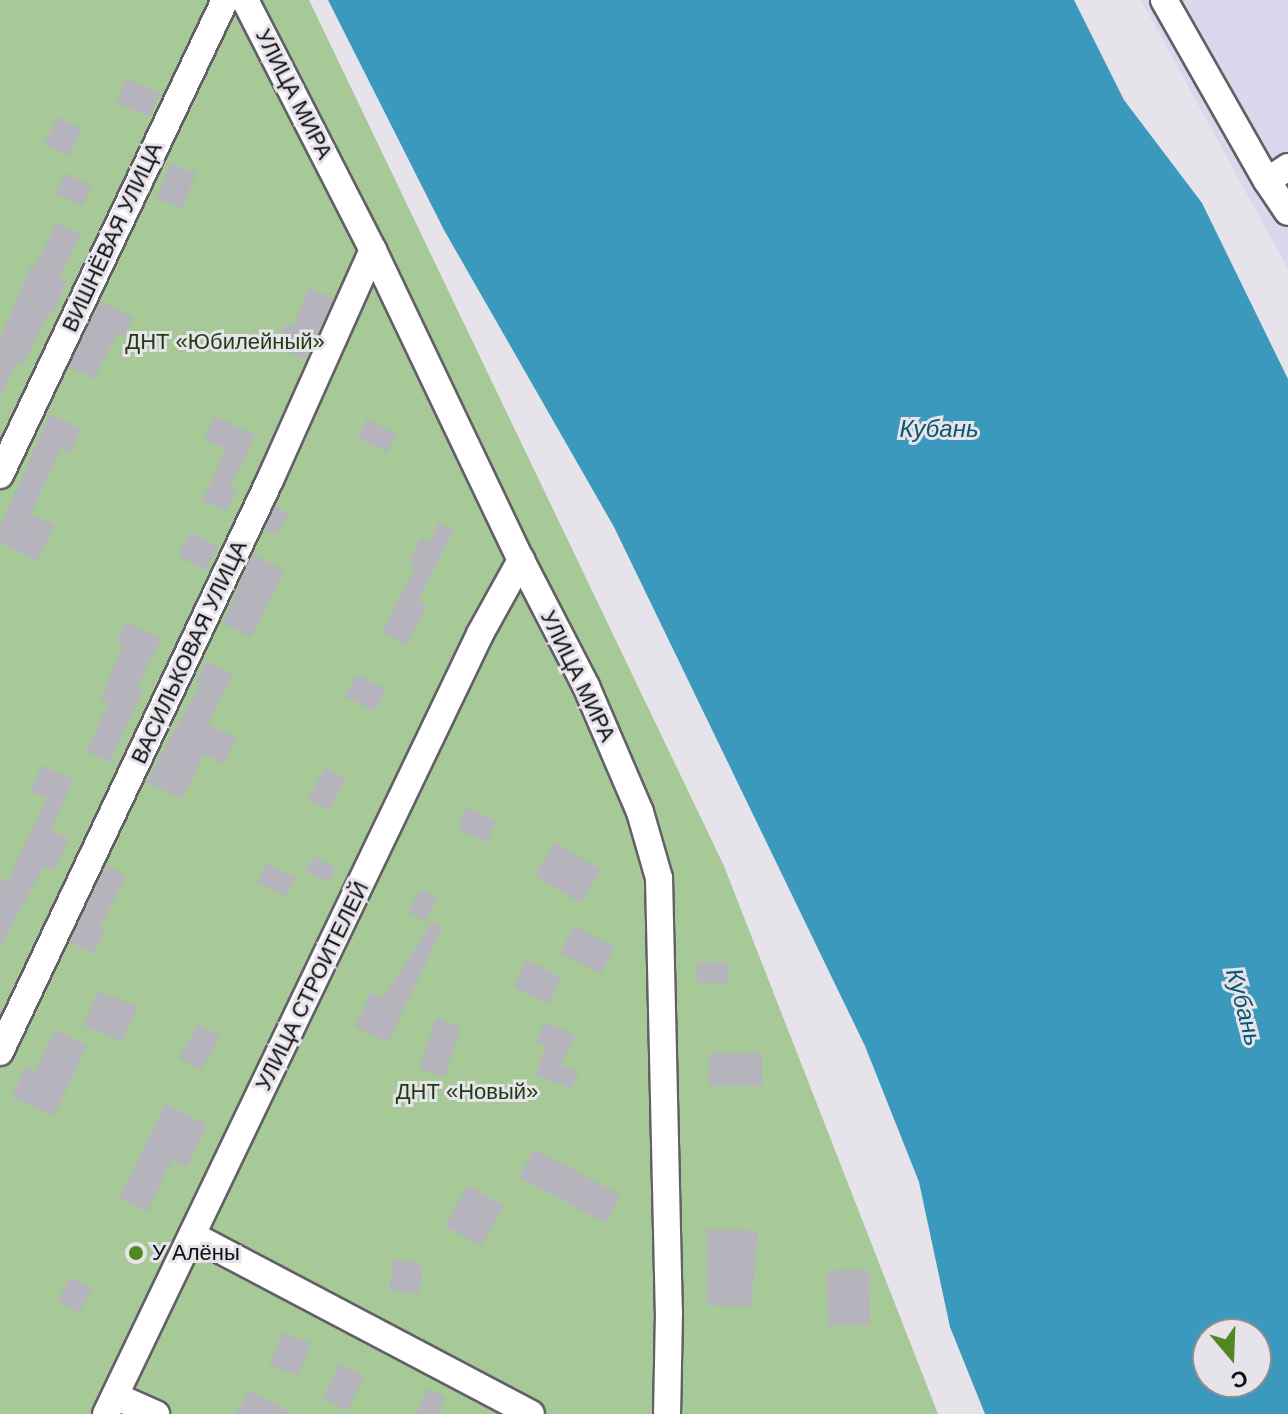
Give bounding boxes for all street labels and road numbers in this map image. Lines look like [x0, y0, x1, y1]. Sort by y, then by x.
street label: УЛИЦА МИРА [250, 24, 338, 164]
street label: ВИШНЁВАЯ УЛИЦА [56, 138, 168, 336]
street label: ВАСИЛЬКОВАЯ УЛИЦА [126, 536, 252, 768]
street label: УЛИЦА МИРА [535, 606, 621, 746]
street label: УЛИЦА СТРОИТЕЛЕЙ [250, 877, 374, 1095]

